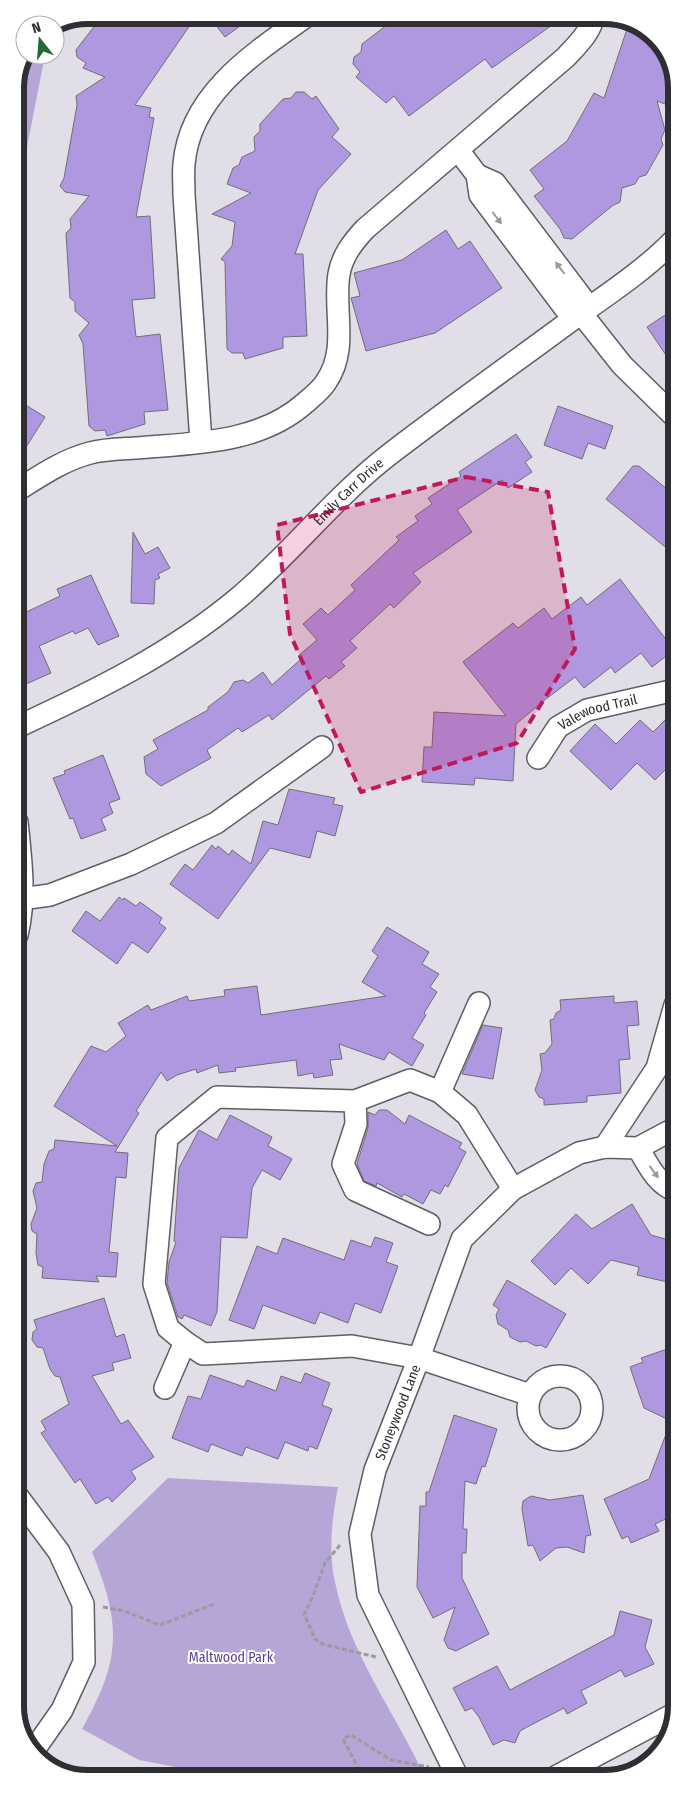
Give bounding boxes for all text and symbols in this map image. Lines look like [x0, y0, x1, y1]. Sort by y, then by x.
north arrow [15, 15, 65, 65]
text: N [30, 19, 43, 37]
one-way arrow [492, 211, 502, 225]
one-way arrow [555, 261, 565, 275]
street label: Emily Carr Drive [309, 454, 387, 529]
street label: Valewood Trail [555, 690, 639, 734]
one-way arrow [649, 1166, 659, 1179]
street label: Stoneywood Lane [371, 1362, 424, 1462]
park label: Maltwood Park [189, 1649, 274, 1666]

